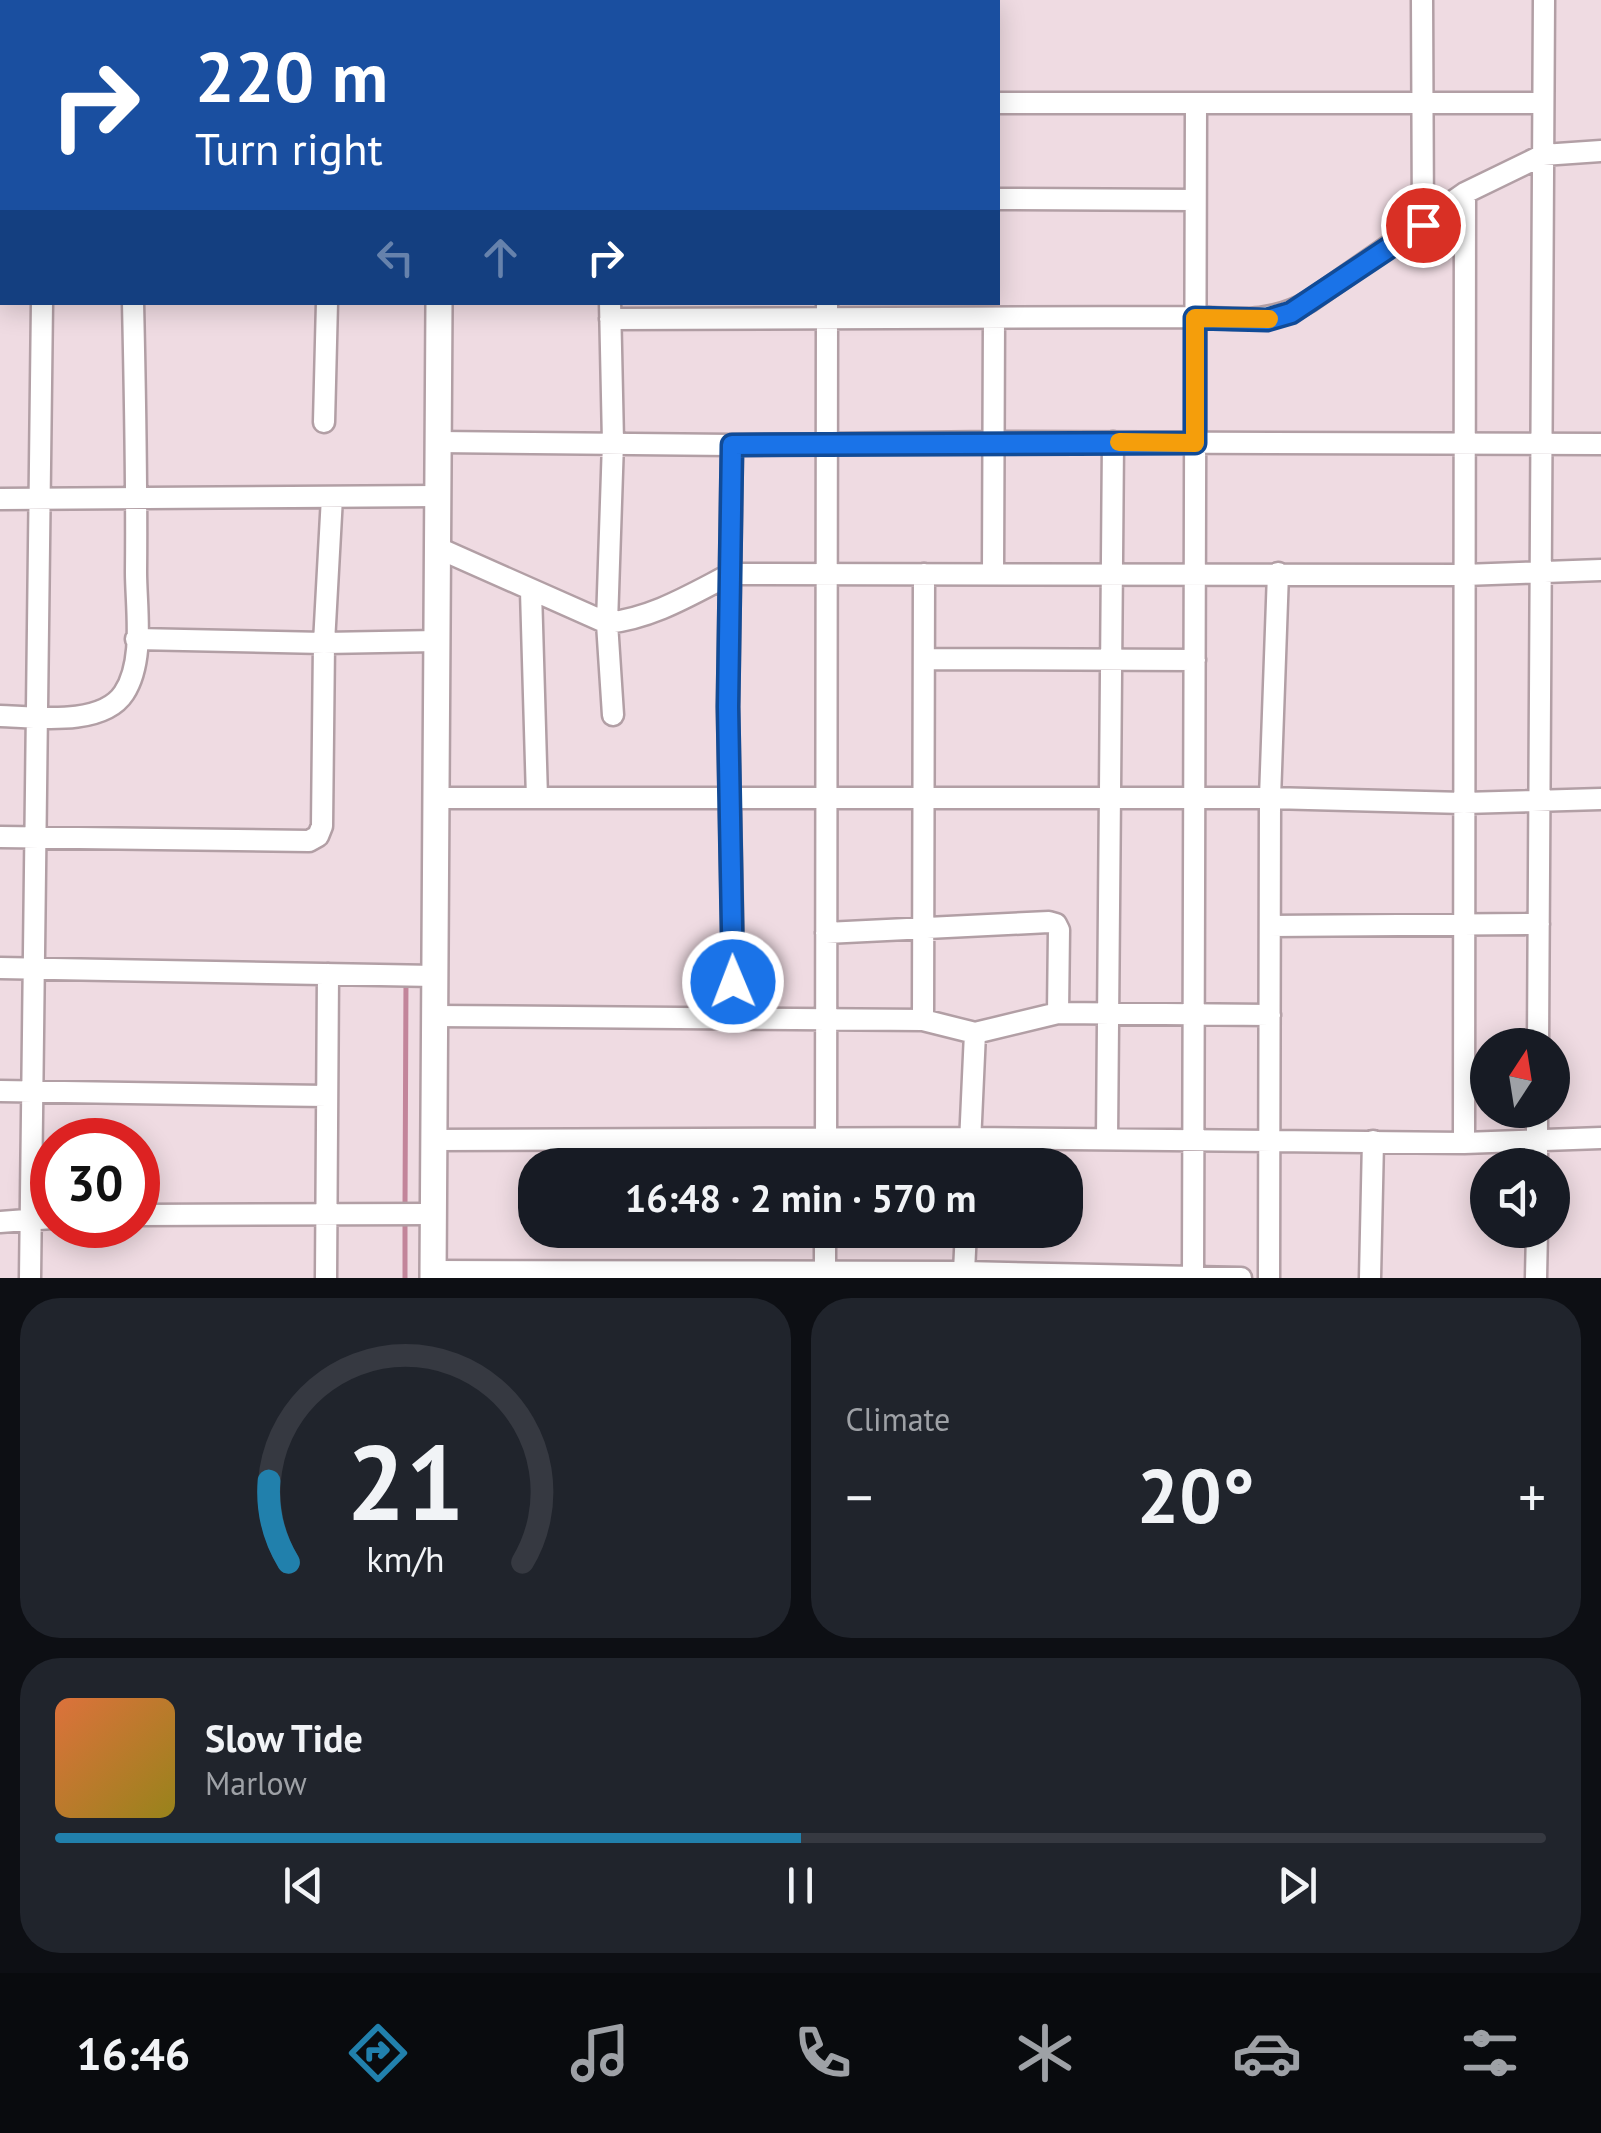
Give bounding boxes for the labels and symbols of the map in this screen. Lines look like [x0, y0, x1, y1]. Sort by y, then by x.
pin [1381, 183, 1466, 268]
position arrow [681, 930, 785, 1034]
north arrow [1470, 1028, 1570, 1128]
speed limit sign: 30 [30, 1118, 160, 1248]

